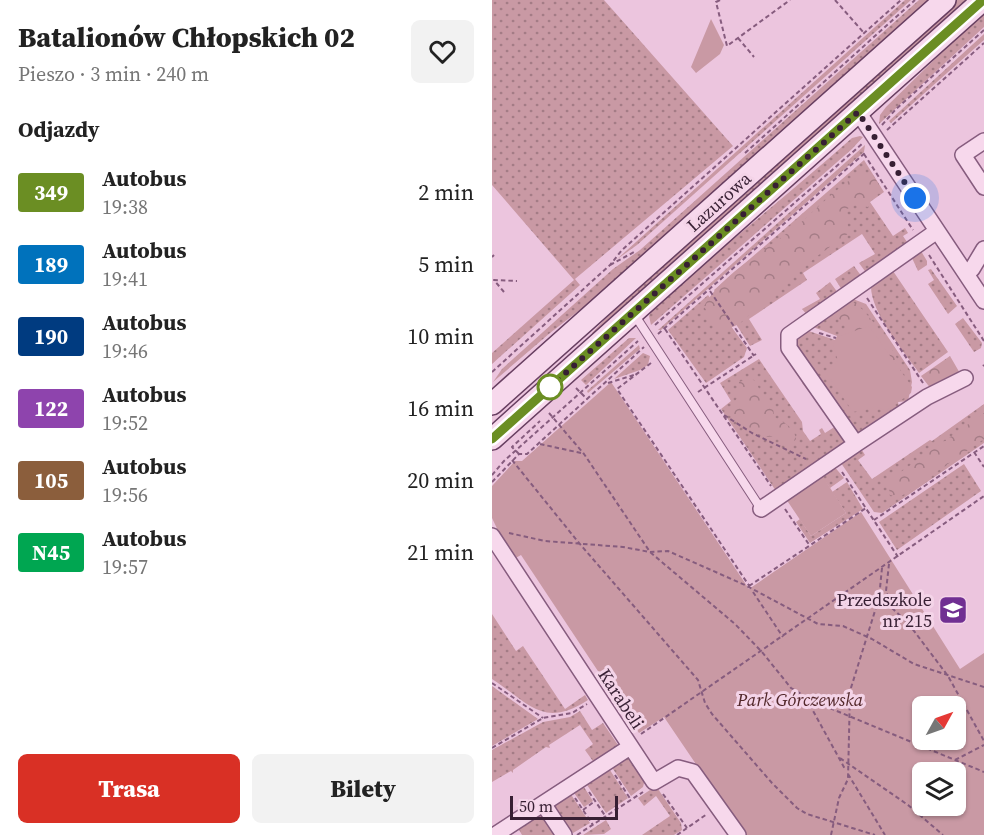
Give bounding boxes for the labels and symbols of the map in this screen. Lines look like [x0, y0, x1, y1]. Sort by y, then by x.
street label: Lazurowa [681, 166, 757, 237]
your location [900, 183, 930, 213]
unlabelled marker [537, 374, 563, 400]
place label: Przedszkole nr 215 [837, 587, 932, 633]
school or university icon: Przedszkole nr 215 [937, 594, 969, 626]
street label: Karabeli [593, 664, 650, 734]
park label: Park Górczewska [736, 687, 864, 712]
north arrow [912, 696, 966, 750]
scale bar [510, 793, 618, 820]

